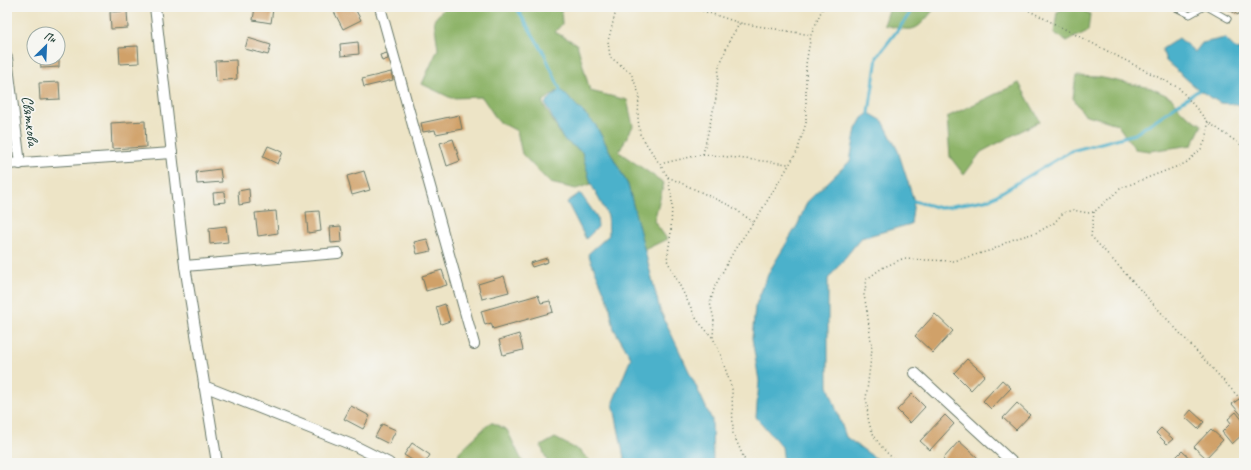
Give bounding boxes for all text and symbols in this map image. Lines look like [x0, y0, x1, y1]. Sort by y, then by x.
north arrow [26, 26, 66, 66]
text: Пн [42, 28, 59, 46]
street label: Святкова [17, 95, 43, 149]

